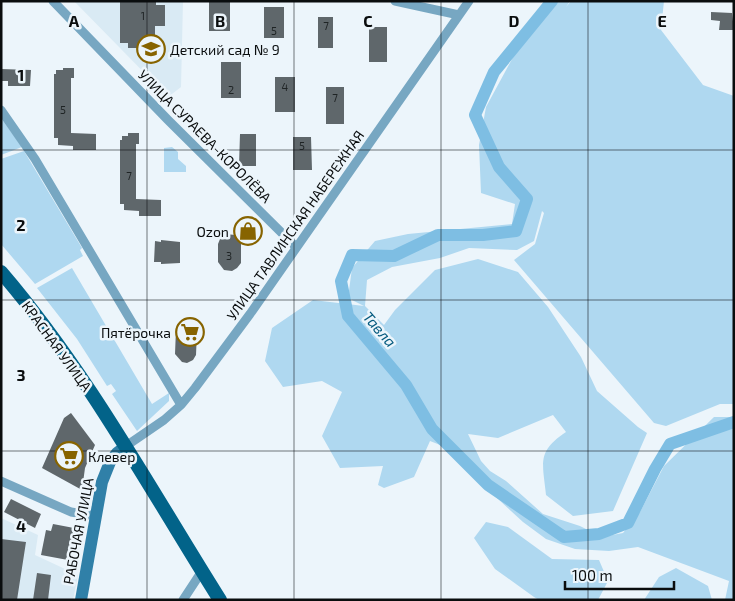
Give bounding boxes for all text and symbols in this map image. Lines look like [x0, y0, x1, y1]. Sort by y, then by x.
house number: 1 [141, 9, 145, 22]
text: A [69, 11, 80, 30]
text: B [215, 11, 225, 30]
text: C [363, 11, 373, 30]
text: D [509, 11, 520, 30]
text: E [657, 11, 667, 30]
house number: 7 [323, 19, 329, 32]
house number: 5 [271, 24, 277, 37]
school or university icon: Детский сад № 9 [136, 34, 166, 64]
place label: Детский сад № 9 [170, 41, 280, 58]
text: 1 [18, 65, 24, 84]
street label: УЛИЦА СУРАЕВА-КОРОЛЁВА [135, 66, 275, 206]
house number: 4 [282, 80, 289, 93]
house number: 2 [228, 83, 234, 96]
house number: 7 [332, 91, 338, 104]
house number: 5 [60, 103, 66, 116]
street label: УЛИЦА ТАВЛИНСКАЯ НАБЕРЕЖНАЯ [223, 127, 367, 323]
house number: 5 [299, 139, 305, 152]
house number: 7 [126, 169, 132, 182]
text: 2 [16, 215, 26, 234]
shop icon: Ozon [233, 216, 263, 246]
place label: Ozon [196, 223, 229, 240]
house number: 3 [226, 249, 232, 262]
street label: КРАСНАЯ УЛИЦА [19, 298, 96, 395]
water label: Тавла [360, 308, 400, 350]
supermarket icon: Пятёрочка [175, 317, 205, 347]
place label: Пятёрочка [101, 324, 171, 341]
text: 3 [16, 365, 26, 384]
supermarket icon: Клевер [54, 441, 84, 471]
place label: Клевер [88, 448, 135, 465]
street label: РАБОЧАЯ УЛИЦА [59, 476, 97, 586]
text: 4 [16, 516, 26, 535]
scale bar [565, 558, 674, 590]
text: 100 m [572, 566, 613, 584]

